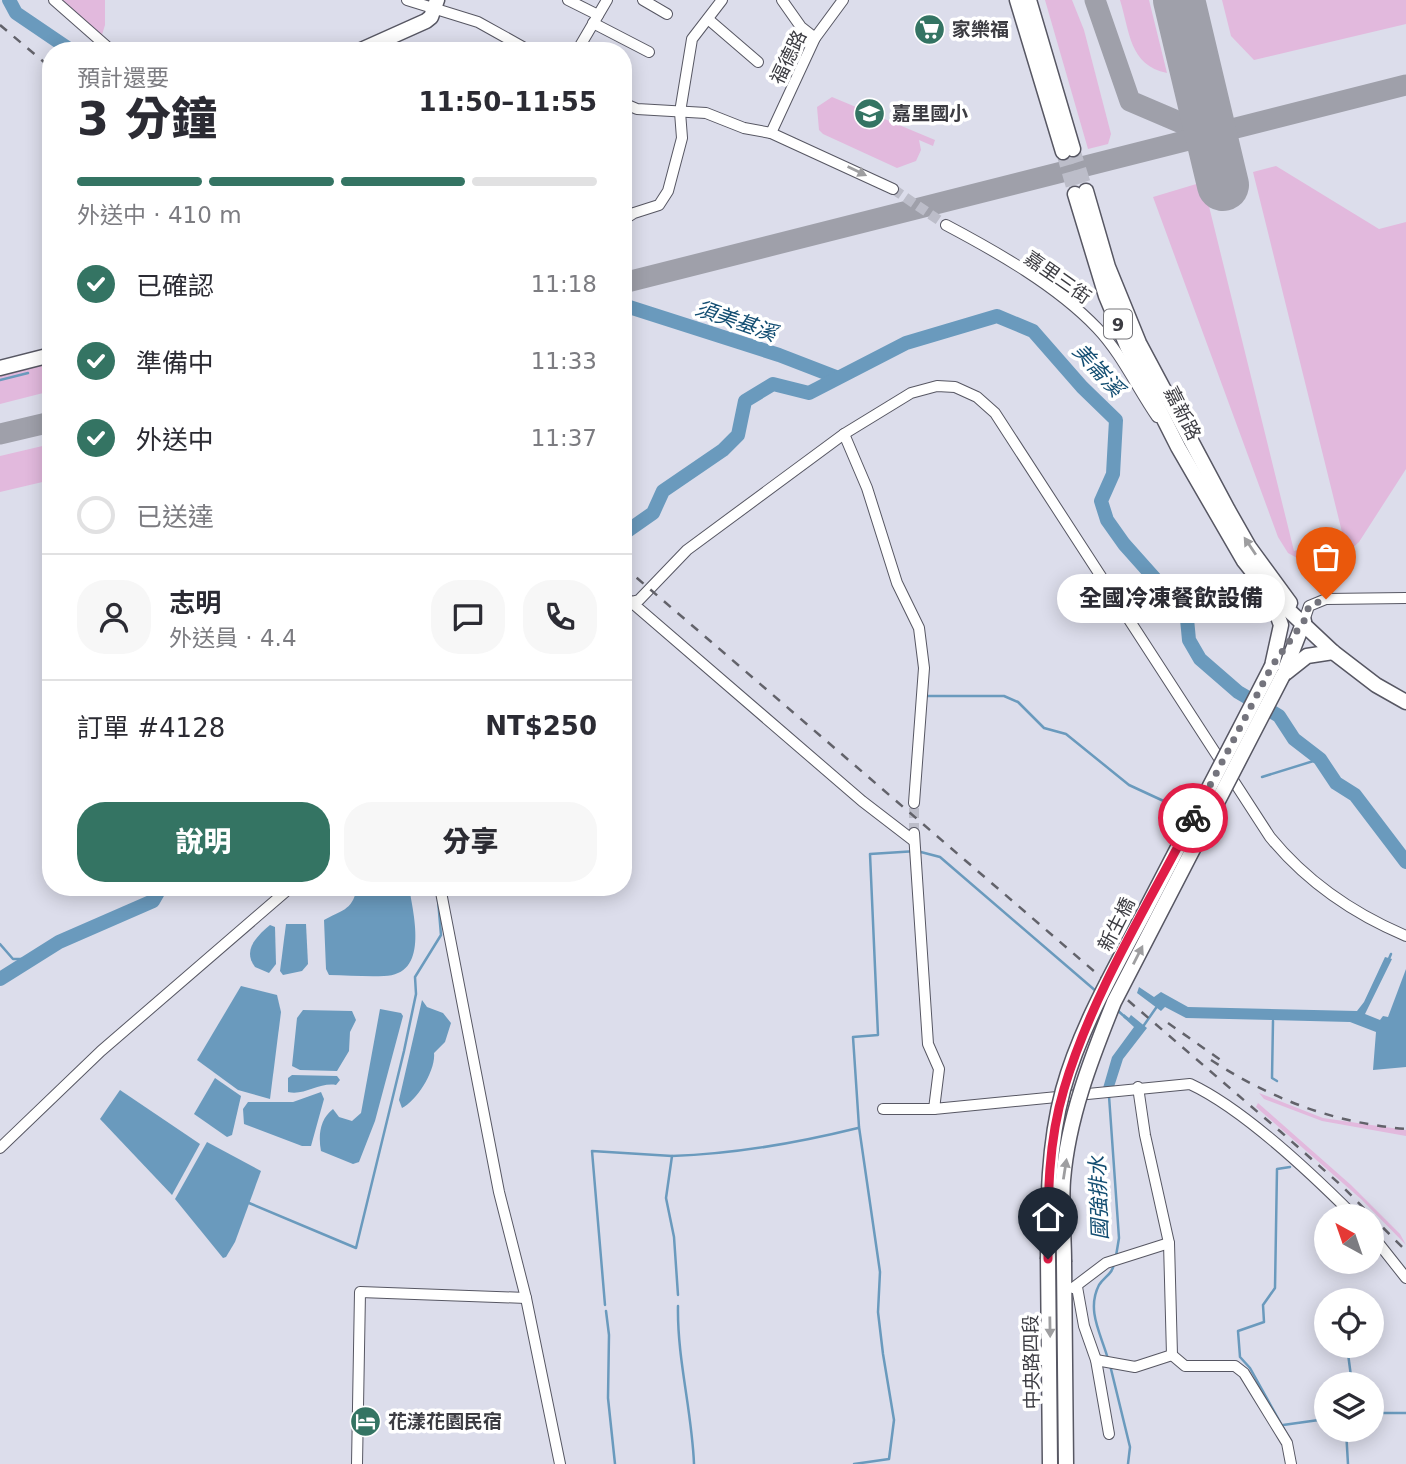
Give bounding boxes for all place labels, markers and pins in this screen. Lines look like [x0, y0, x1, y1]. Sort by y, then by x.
supermarket icon: 家樂福 [912, 12, 946, 46]
place label: 家樂福 [952, 18, 1009, 40]
school or university icon: 嘉里國小 [852, 96, 886, 130]
place label: 嘉里國小 [892, 102, 968, 124]
pin [1296, 527, 1356, 599]
callout: 全國冷凍餐飲設備 [1056, 574, 1284, 624]
pin [1018, 1187, 1078, 1259]
hotel icon: 花漾花園民宿 [348, 1404, 382, 1438]
place label: 花漾花園民宿 [388, 1410, 502, 1432]

